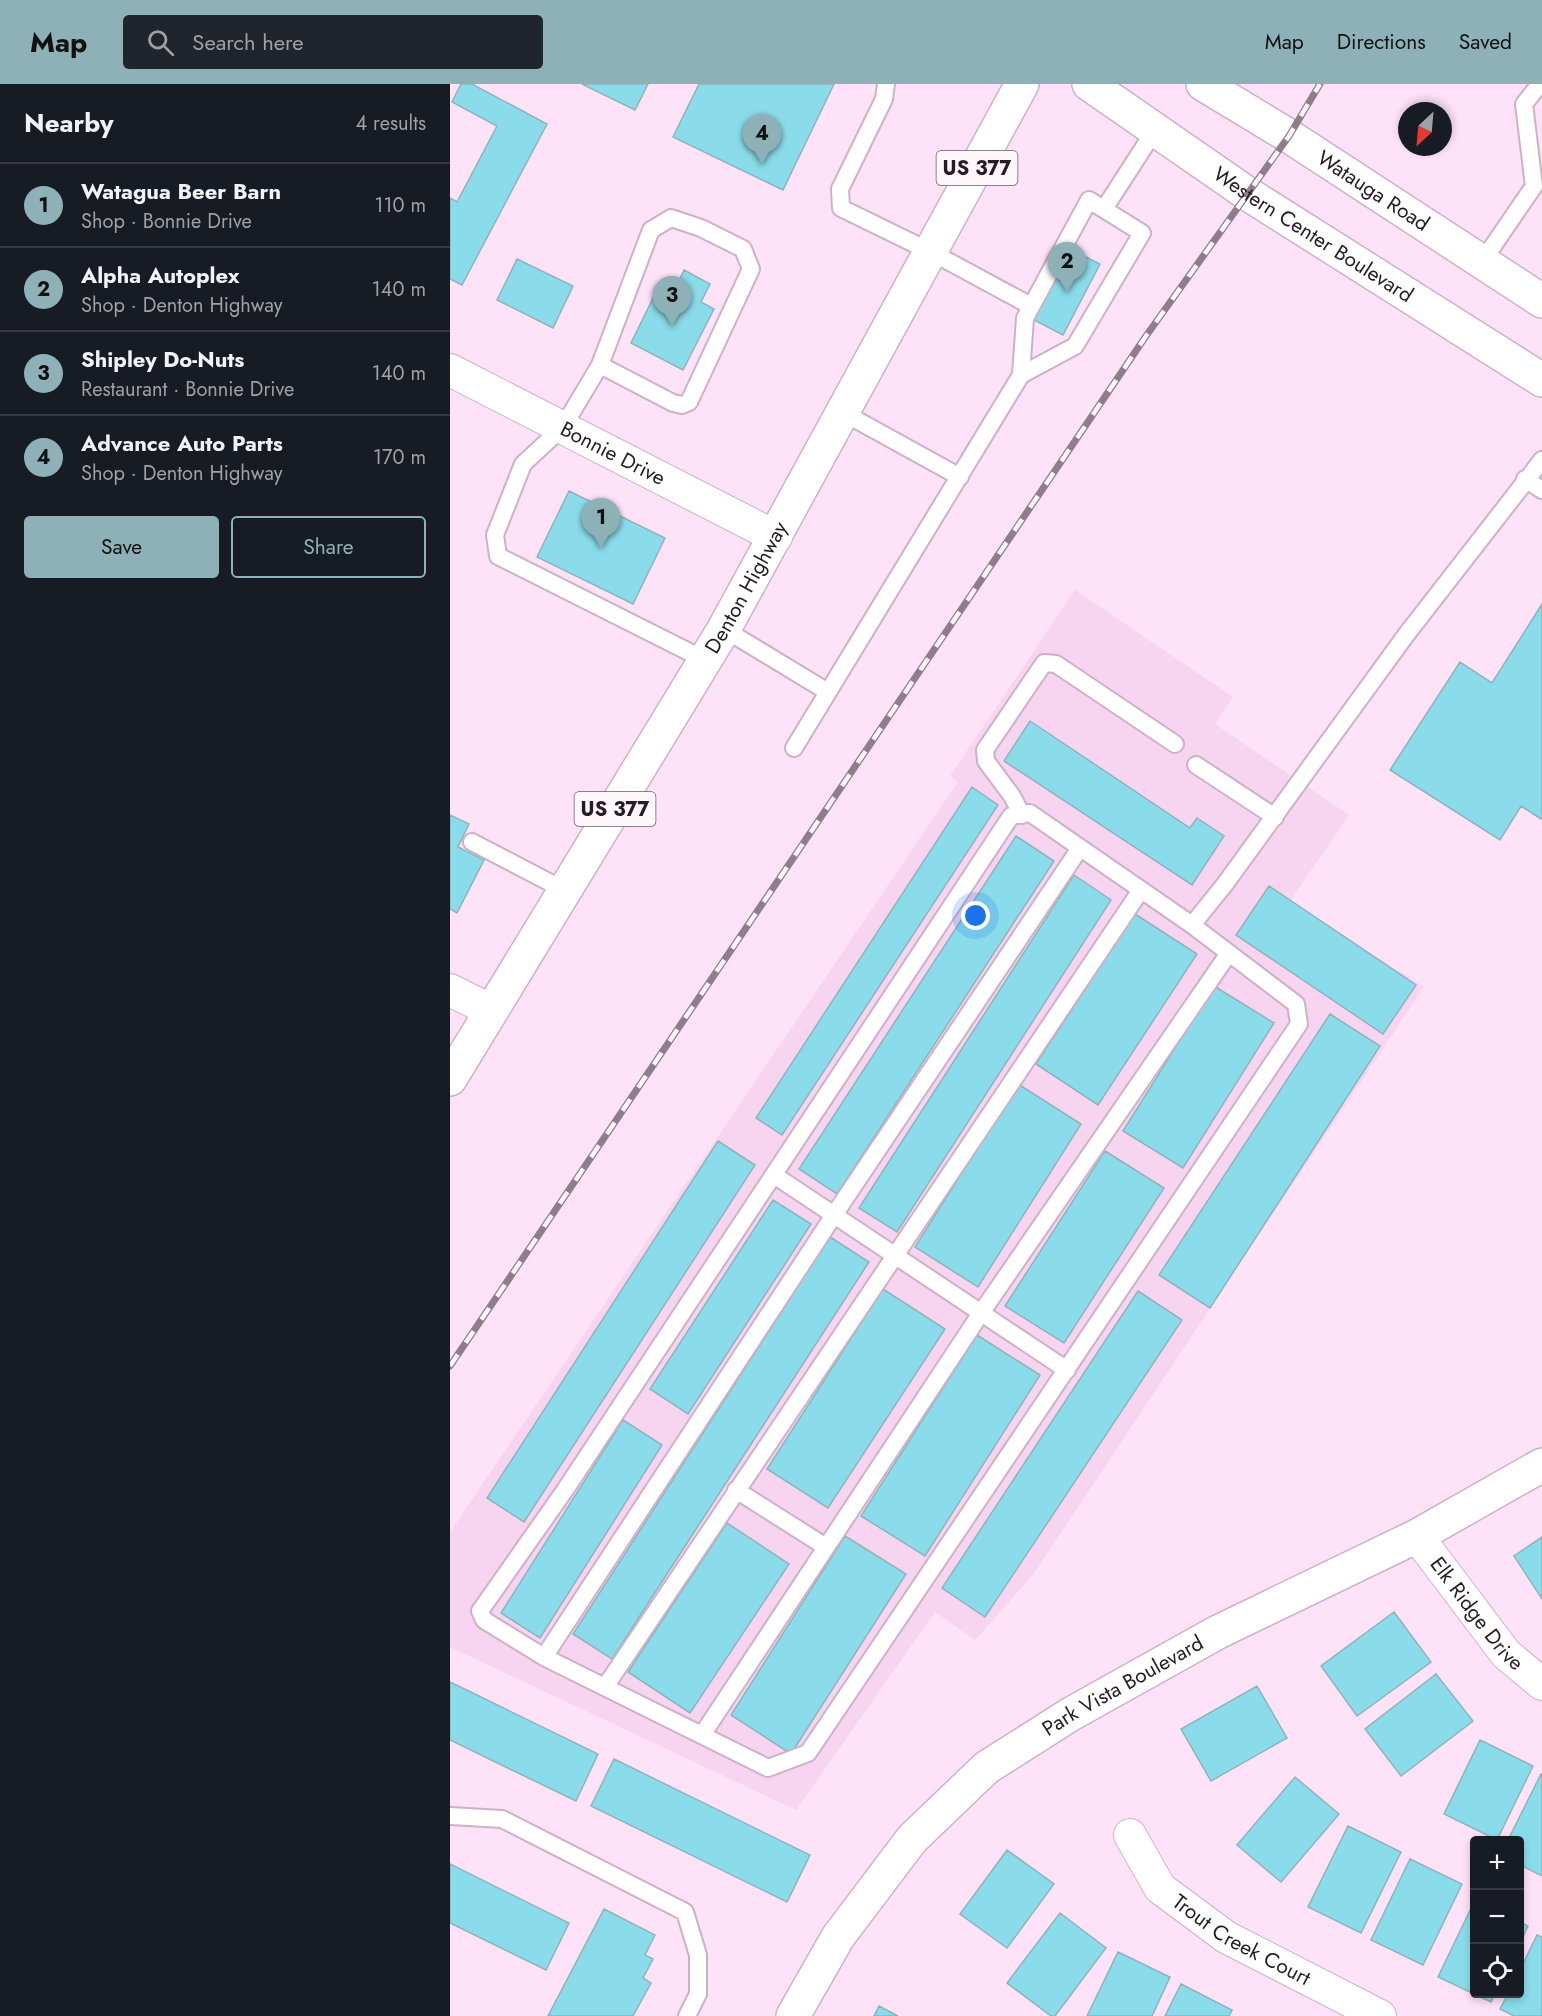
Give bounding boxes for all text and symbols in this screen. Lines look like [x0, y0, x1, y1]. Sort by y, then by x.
search box [123, 15, 543, 69]
text: Map [30, 22, 87, 63]
icon: search [144, 26, 177, 59]
text: Search here [192, 26, 304, 58]
text: Map [1265, 27, 1304, 57]
text: Directions [1337, 27, 1426, 57]
text: Saved [1459, 27, 1512, 57]
north arrow [1398, 102, 1452, 156]
text: Nearby [24, 104, 113, 142]
text: 4 results [355, 109, 426, 138]
pin: 4 [742, 115, 782, 164]
street label: Watauga Road [1311, 143, 1435, 239]
road number: US 377 [936, 151, 1018, 185]
street label: Western Center Boulevard [1207, 159, 1419, 310]
text: Watagua Beer Barn [81, 175, 281, 207]
text: 1 [38, 191, 49, 220]
text: 110 m [374, 191, 426, 220]
text: Shop · Bonnie Drive [81, 207, 252, 236]
pin: 2 [1048, 242, 1086, 292]
text: Alpha Autoplex [81, 259, 240, 291]
text: 2 [37, 275, 50, 304]
text: 140 m [372, 275, 426, 304]
pin: 3 [652, 276, 692, 326]
text: Shop · Denton Highway [81, 291, 283, 320]
text: Shipley Do-Nuts [81, 343, 244, 375]
text: 3 [37, 359, 50, 388]
text: 140 m [372, 359, 426, 388]
text: Restaurant · Bonnie Drive [81, 375, 294, 404]
street label: Bonnie Drive [555, 414, 671, 493]
text: Advance Auto Parts [81, 427, 283, 459]
text: 4 [37, 443, 50, 472]
text: 170 m [373, 443, 426, 472]
text: Shop · Denton Highway [81, 459, 283, 488]
pin: 1 [582, 498, 620, 548]
street label: Denton Highway [698, 515, 795, 659]
button: Save [24, 516, 219, 578]
button: Share [231, 516, 426, 578]
road number: US 377 [574, 792, 656, 826]
your location [961, 901, 990, 930]
street label: Elk Ridge Drive [1423, 1551, 1530, 1678]
street label: Park Vista Boulevard [1036, 1628, 1209, 1744]
map controls [1470, 1836, 1524, 1998]
button: + [1470, 1836, 1524, 1890]
street label: Trout Creek Court [1166, 1887, 1316, 1993]
button: − [1470, 1890, 1524, 1944]
button: locate [1470, 1944, 1524, 1998]

